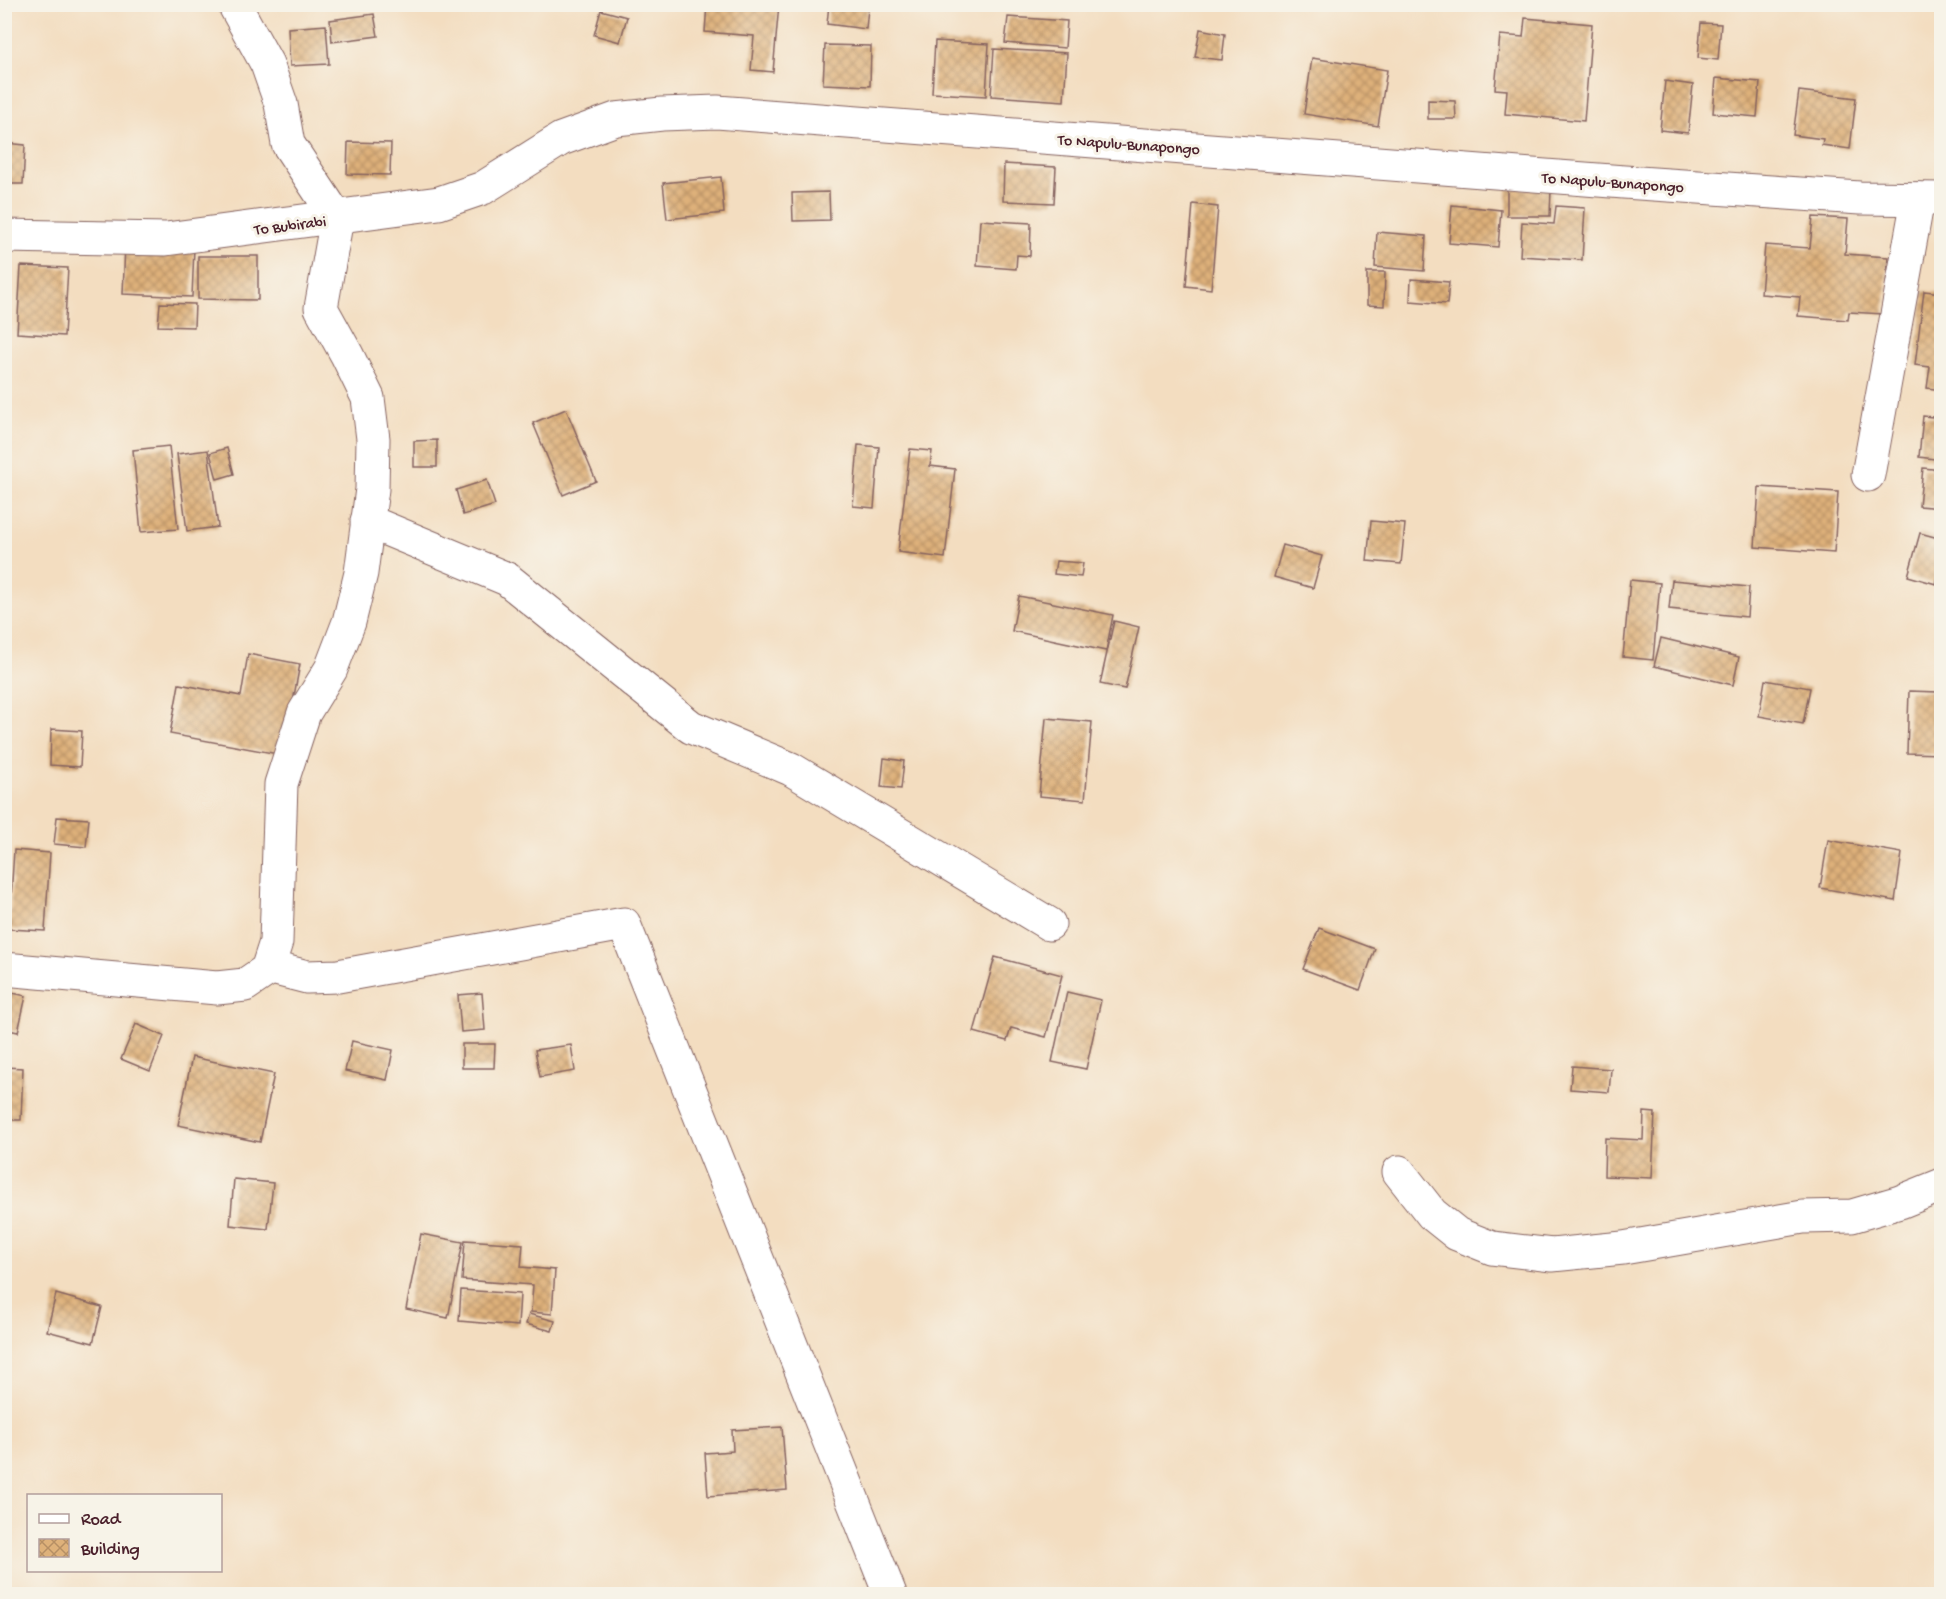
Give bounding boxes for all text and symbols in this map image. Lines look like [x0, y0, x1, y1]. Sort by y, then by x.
street label: To Napulu-Bunapongo [1056, 132, 1200, 161]
street label: To Napulu-Bunapongo [1540, 170, 1684, 199]
street label: To Bubirabi [252, 214, 327, 241]
legend [27, 1494, 222, 1572]
text: Road [81, 1510, 122, 1531]
text: Building [80, 1540, 140, 1561]

